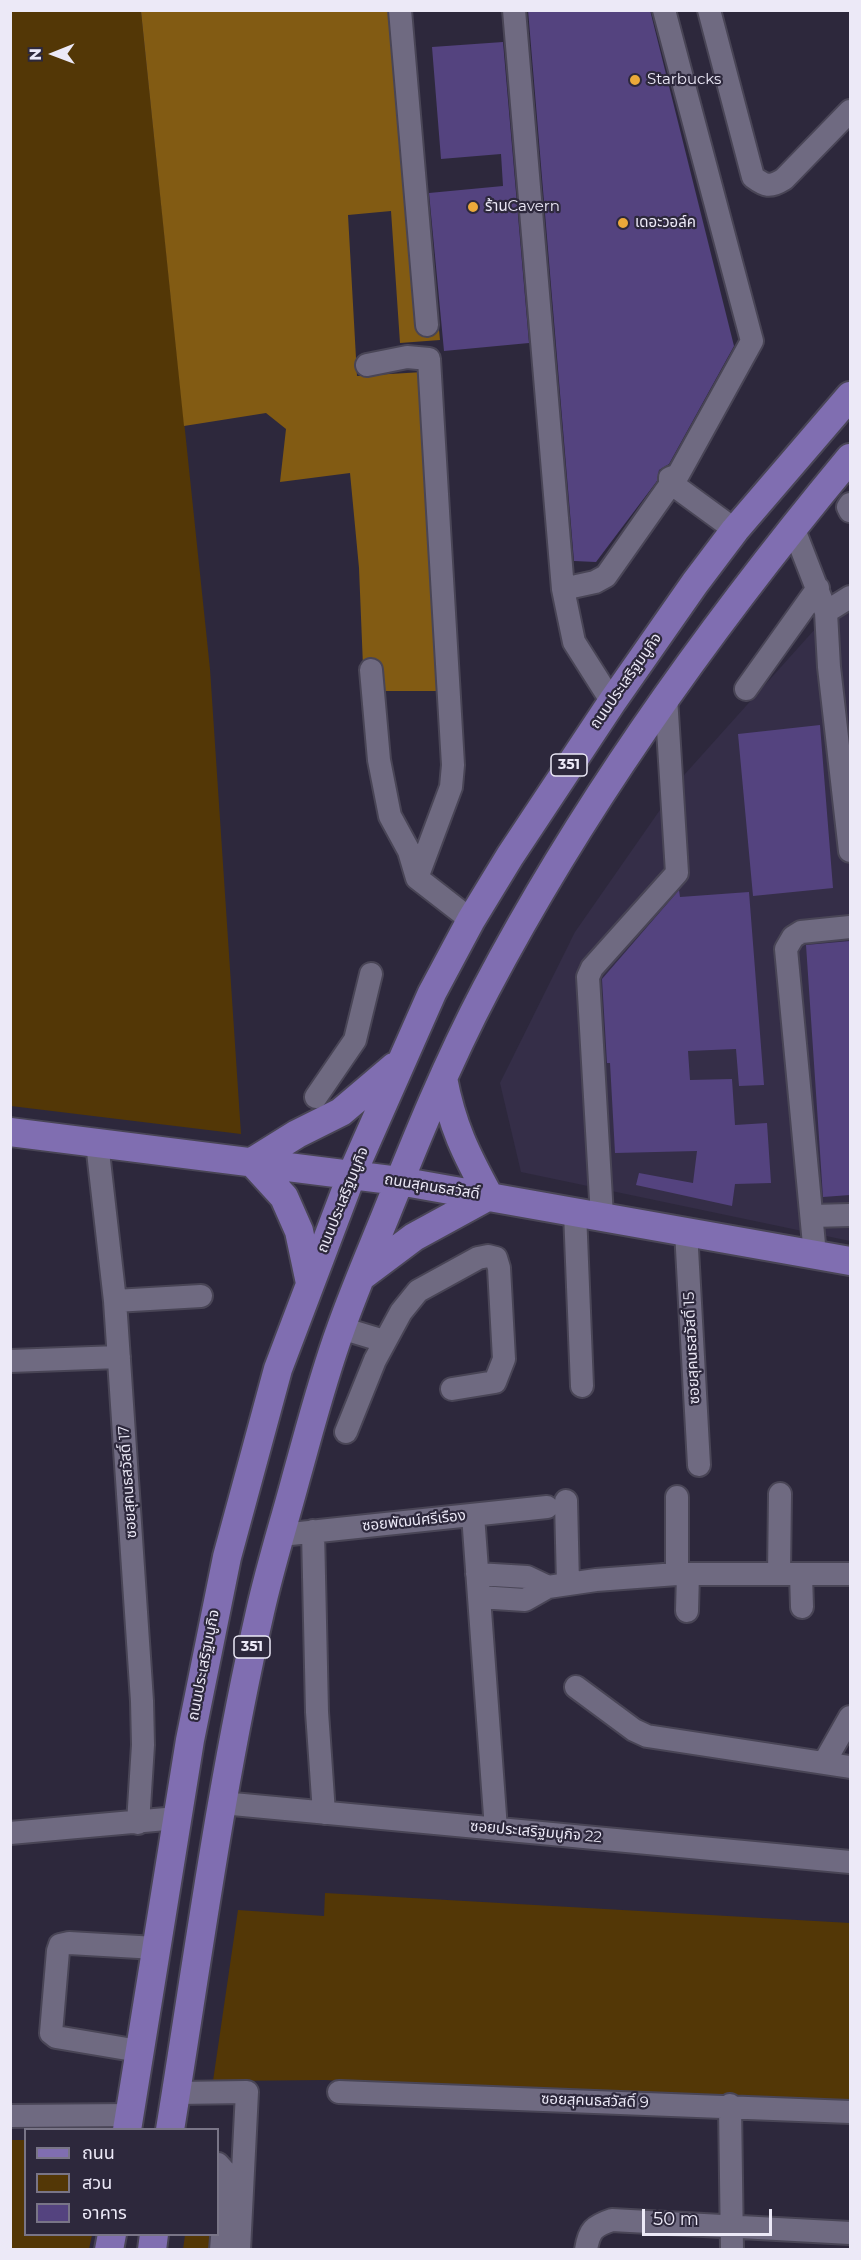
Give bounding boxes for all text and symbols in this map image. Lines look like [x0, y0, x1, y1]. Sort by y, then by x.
north arrow [24, 24, 84, 84]
text: N [26, 48, 45, 61]
place label: Starbucks [647, 71, 721, 89]
marker: Starbucks [628, 73, 642, 87]
place label: ร้านCavern [485, 198, 560, 216]
marker: ร้านCavern [466, 200, 480, 214]
place label: เดอะวอล์ค [635, 214, 696, 232]
marker: เดอะวอล์ค [616, 216, 630, 230]
street label: ถนนประเสริฐมนูกิจ [586, 630, 666, 732]
road number: 351 [551, 754, 587, 776]
street label: ถนนประเสริฐมนูกิจ [314, 1144, 372, 1256]
street label: ถนนสุคนธสวัสดิ์ [383, 1171, 481, 1203]
street label: ซอยสุคนธสวัสดิ์ 15 [680, 1291, 704, 1405]
street label: ซอยสุคนธสวัสดิ์ 17 [115, 1425, 141, 1539]
street label: ซอยพัฒน์ศรีเรือง [361, 1507, 467, 1535]
street label: ถนนประเสริฐมนูกิจ [184, 1608, 224, 1722]
road number: 351 [234, 1636, 270, 1658]
street label: ซอยประเสริฐมนูกิจ 22 [469, 1817, 603, 1847]
street label: ซอยสุคนธสวัสดิ์ 9 [541, 2090, 649, 2112]
legend [24, 2128, 219, 2236]
text: ถนน [82, 2142, 115, 2164]
text: สวน [82, 2172, 112, 2194]
scale bar [645, 2197, 776, 2235]
text: อาคาร [82, 2202, 127, 2224]
text: 50 m [653, 2208, 699, 2230]

